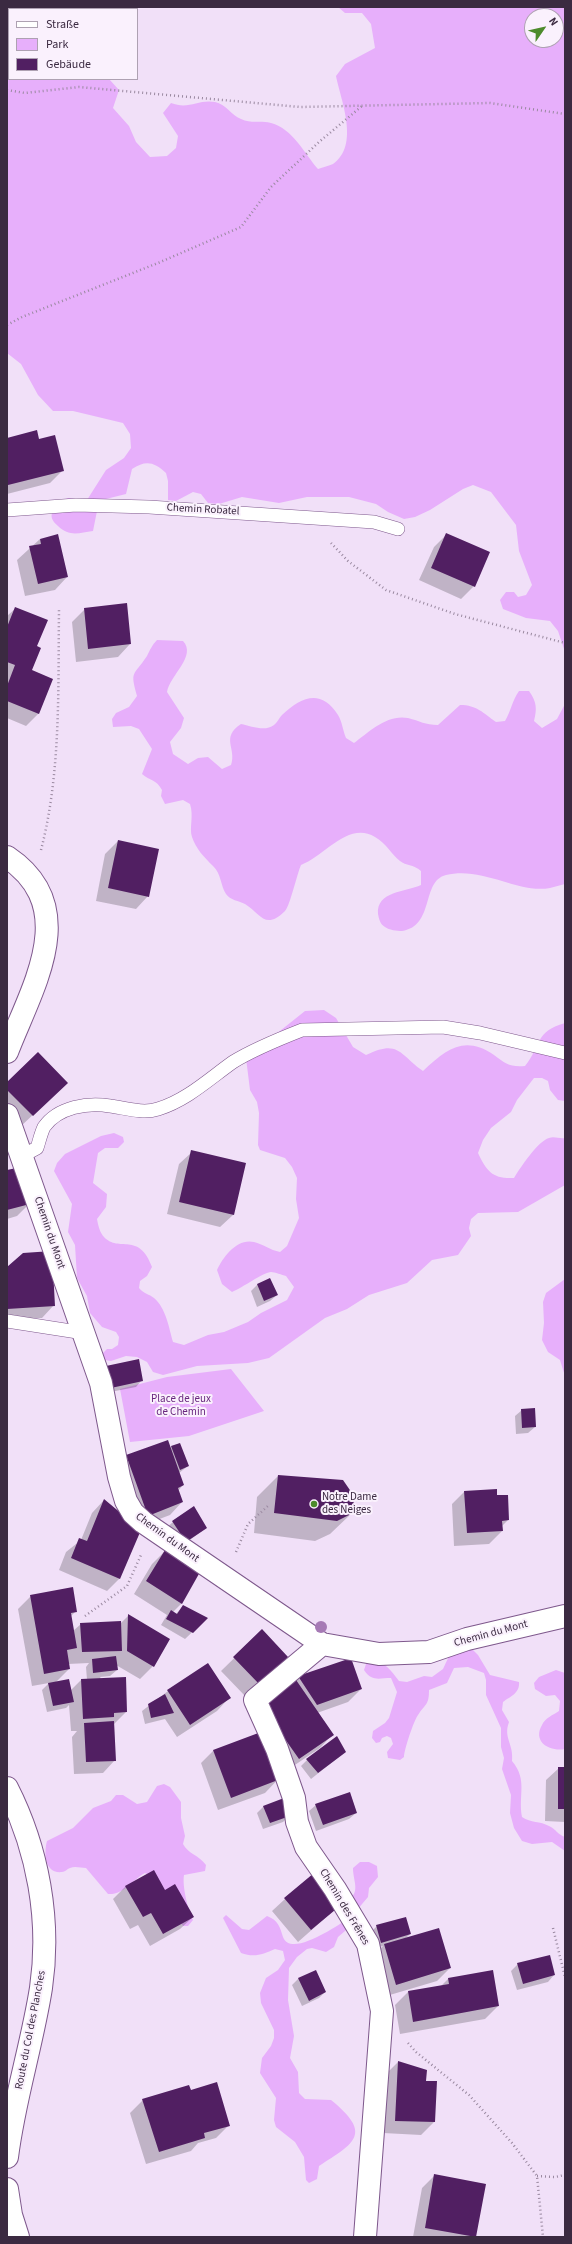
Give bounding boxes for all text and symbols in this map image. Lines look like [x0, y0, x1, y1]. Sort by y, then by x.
legend [8, 8, 138, 80]
north arrow [524, 8, 564, 48]
text: N [545, 14, 562, 29]
text: Straße [46, 16, 79, 33]
text: Park [46, 36, 68, 53]
text: Gebäude [46, 56, 91, 73]
street label: Chemin Robatel [166, 501, 240, 519]
street label: Chemin du Mont [30, 1195, 68, 1271]
park label: Place de jeux de Chemin [151, 1393, 211, 1419]
place label: Notre Dame des Neiges [322, 1491, 377, 1517]
marker: Notre Dame des Neiges [309, 1499, 319, 1509]
street label: Chemin du Mont [132, 1510, 202, 1566]
street label: Chemin du Mont [453, 1618, 529, 1650]
street label: Chemin des Frênes [316, 1866, 372, 1948]
street label: Route du Col des Planches [13, 1969, 49, 2091]

